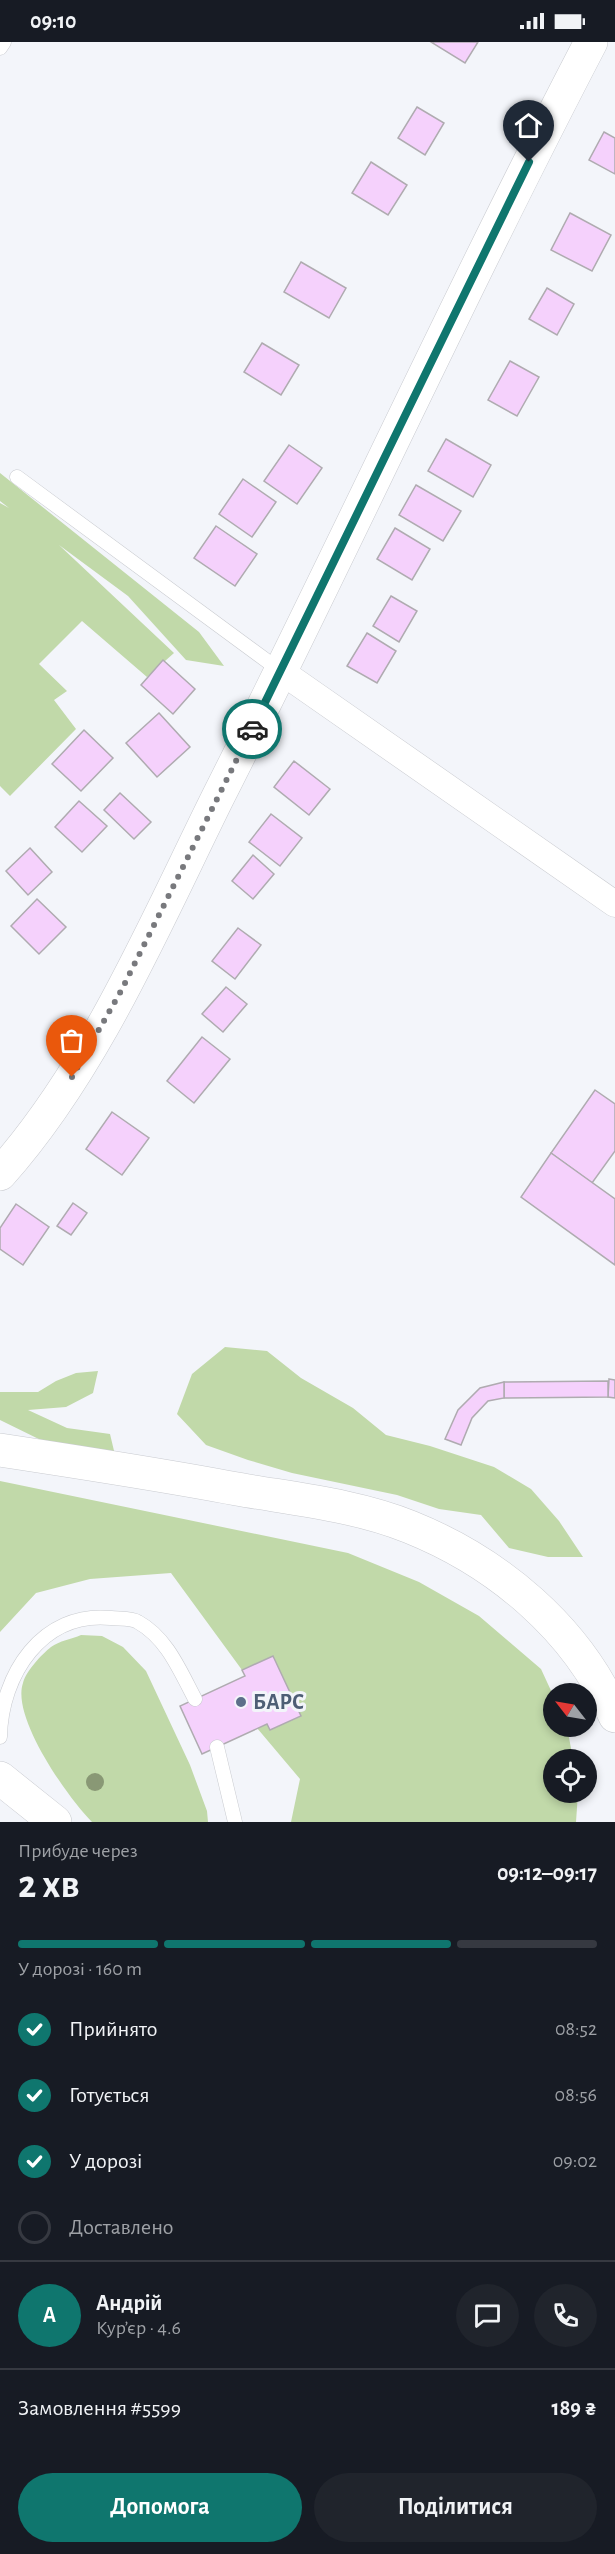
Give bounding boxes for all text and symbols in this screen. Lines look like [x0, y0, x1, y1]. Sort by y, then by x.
text: 09:10 [30, 10, 77, 32]
pin [503, 100, 554, 162]
icon: home [512, 109, 545, 142]
courier [222, 699, 282, 759]
icon: car [236, 713, 269, 746]
pin [46, 1015, 97, 1077]
icon: bag [55, 1024, 88, 1057]
north arrow [543, 1683, 597, 1737]
map controls [543, 1683, 597, 1803]
place label: БАРС [253, 1691, 304, 1713]
marker: БАРС [234, 1695, 248, 1709]
button: locate [543, 1749, 597, 1803]
text: Прибуде через [18, 1841, 138, 1861]
text: 09:12–09:17 [497, 1862, 597, 1884]
text: 2 хв [18, 1866, 80, 1905]
text: У дорозі · 160 m [18, 1959, 142, 1979]
icon: check [18, 2013, 51, 2046]
text: Прийнято [69, 2018, 157, 2040]
text: 08:52 [555, 2019, 597, 2039]
icon: check [18, 2079, 51, 2112]
text: Готується [69, 2084, 150, 2106]
text: 08:56 [555, 2085, 597, 2105]
icon: check [18, 2145, 51, 2178]
text: У дорозі [69, 2150, 142, 2172]
text: 09:02 [553, 2151, 597, 2171]
text: Доставлено [69, 2216, 174, 2238]
button: chat [456, 2284, 519, 2347]
button: phone [534, 2284, 597, 2347]
text: Андрій [96, 2292, 162, 2314]
text: А [43, 2304, 56, 2326]
text: Кур’єр · 4.6 [96, 2318, 181, 2338]
text: Замовлення #5599 [18, 2397, 181, 2419]
text: 189 ₴ [552, 2397, 597, 2419]
button: Допомога [18, 2473, 302, 2542]
button: Поділитися [314, 2473, 597, 2542]

